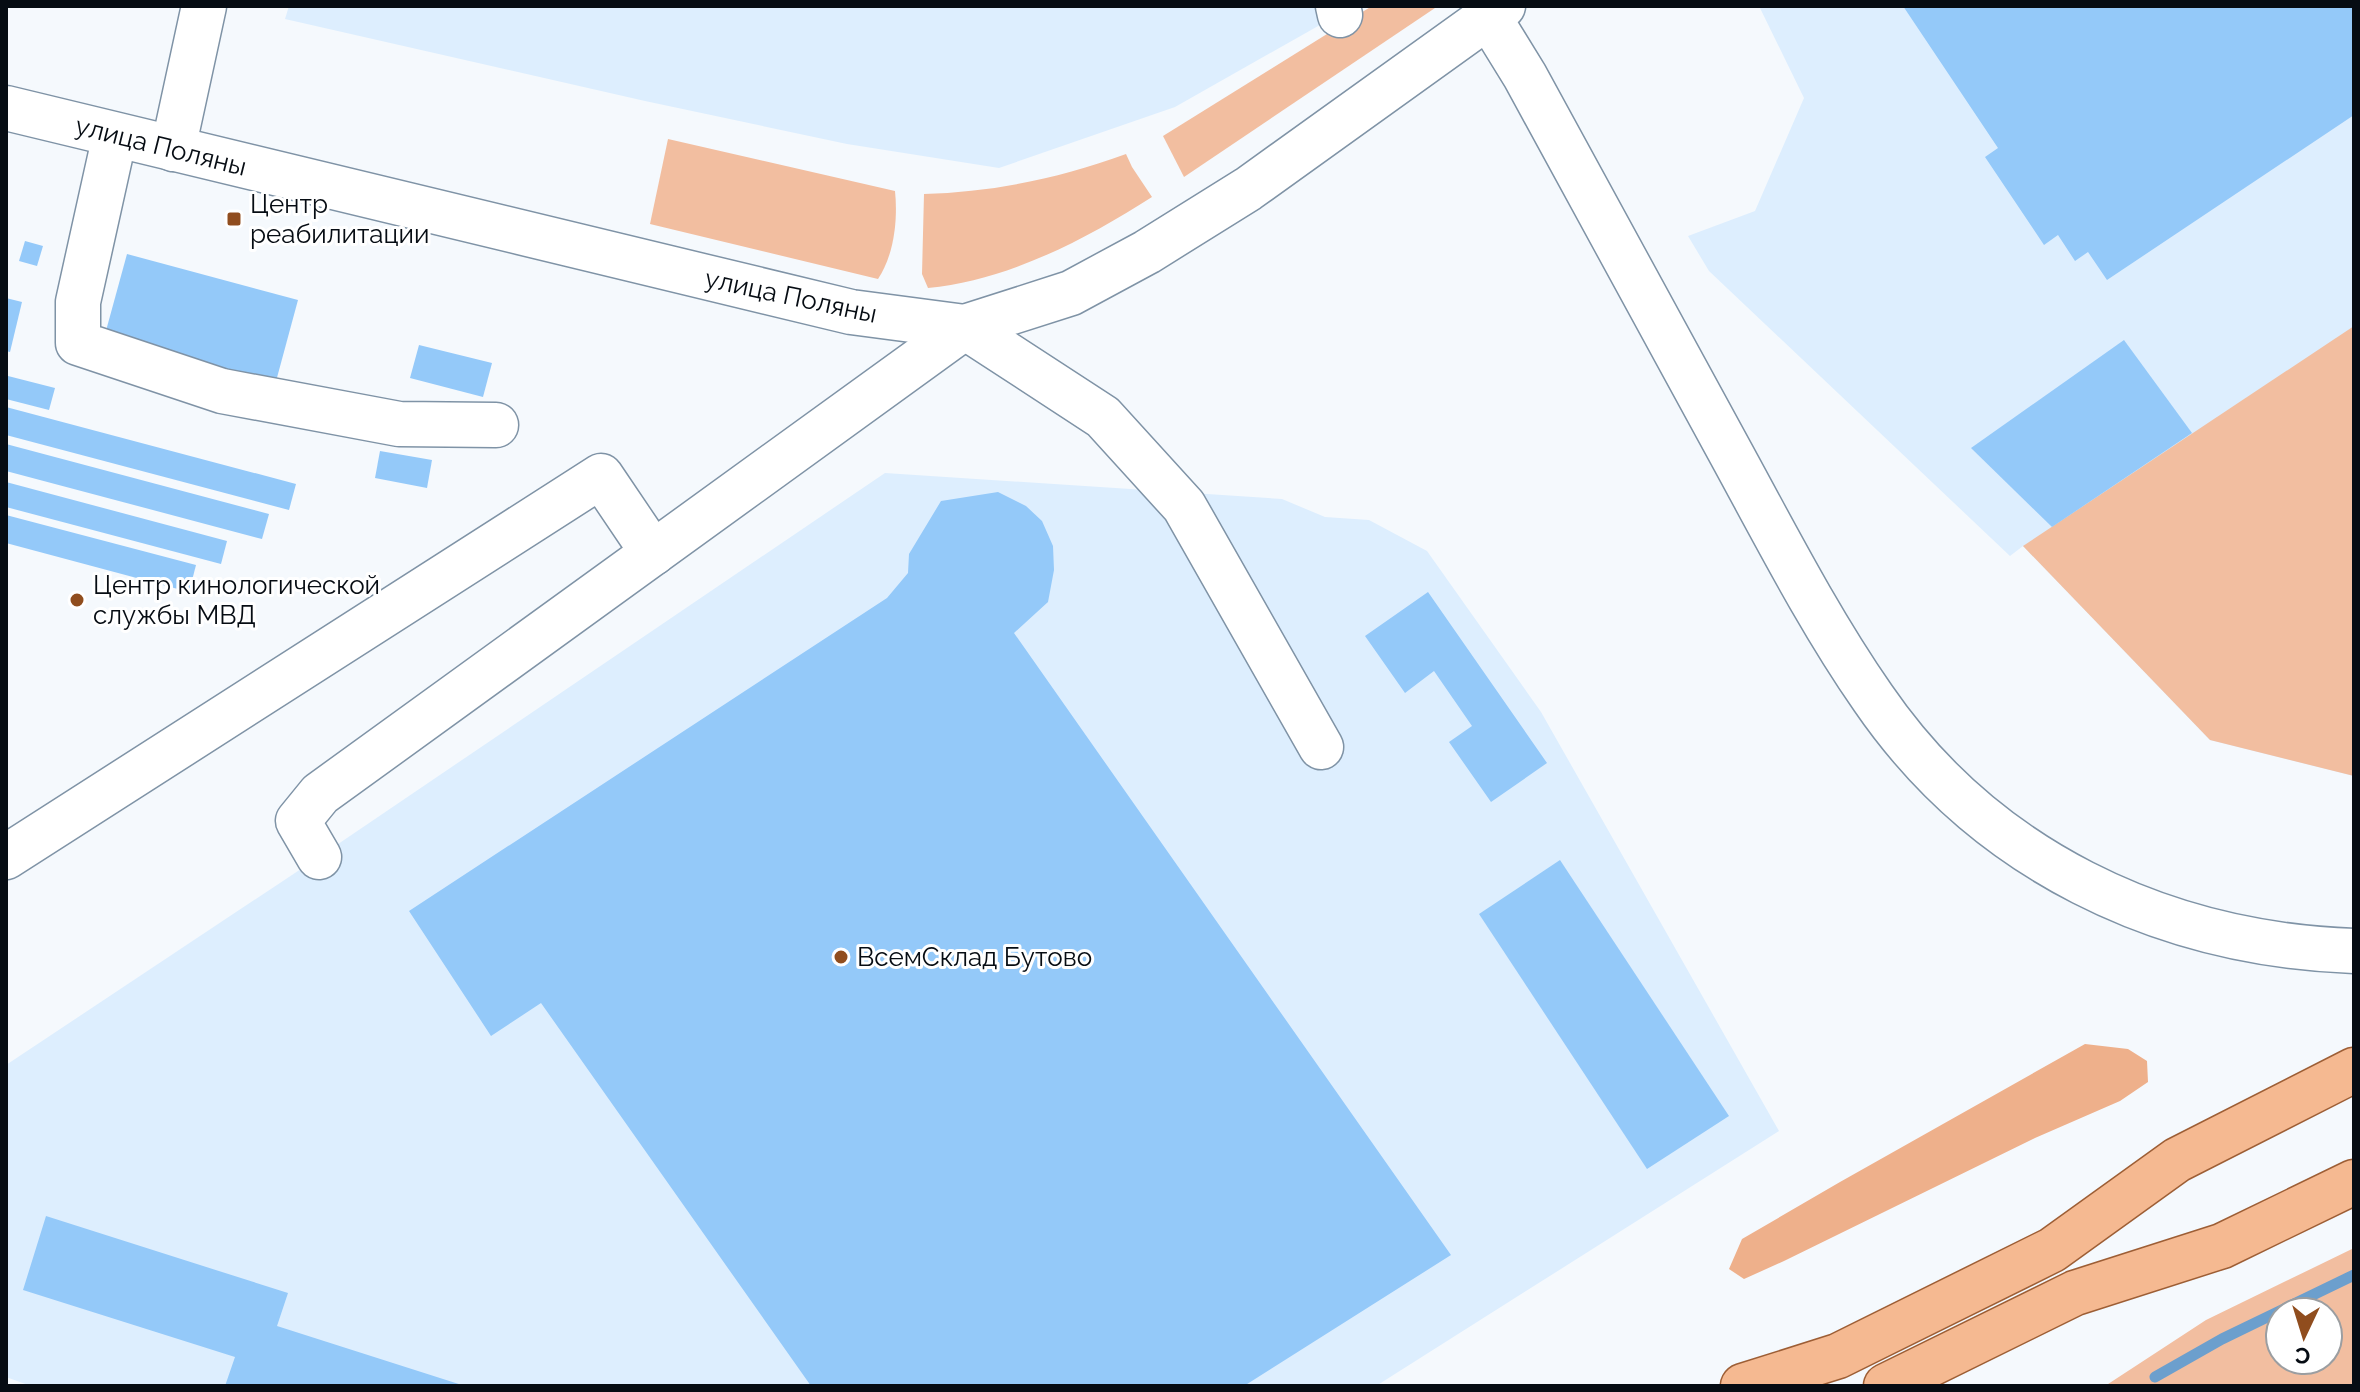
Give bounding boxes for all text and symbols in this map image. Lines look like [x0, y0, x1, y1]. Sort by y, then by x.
street label: улица Поляны [72, 110, 250, 182]
place label: Центр реабилитации [250, 189, 429, 249]
marker: Центр реабилитации [225, 210, 243, 228]
street label: улица Поляны [702, 263, 880, 329]
place label: Центр кинологической службы МВД [93, 570, 380, 630]
marker: Центр кинологической службы МВД [68, 591, 86, 609]
place label: ВсемСклад Бутово [857, 942, 1092, 972]
marker: ВсемСклад Бутово [832, 948, 850, 966]
north arrow [2264, 1296, 2344, 1376]
text: С [2294, 1342, 2311, 1369]

